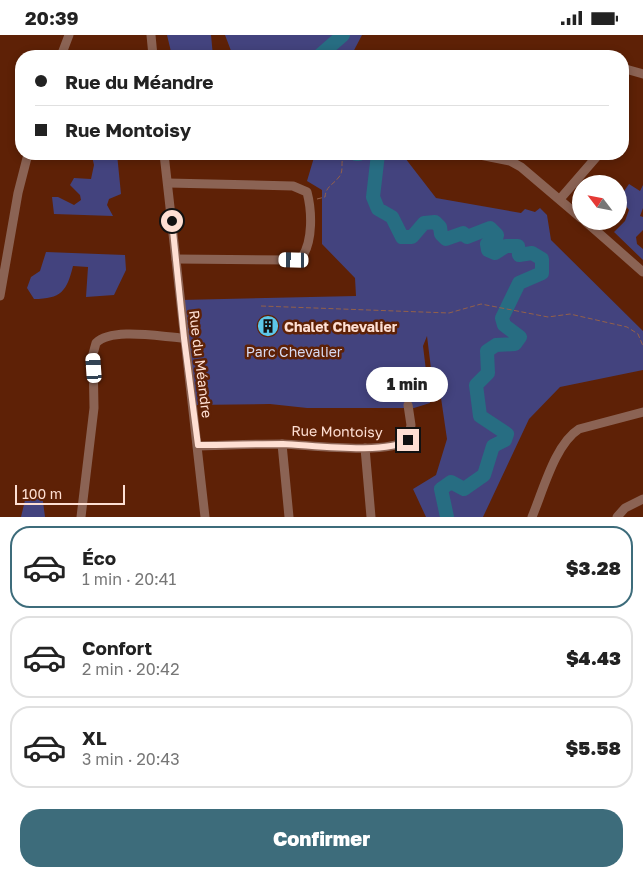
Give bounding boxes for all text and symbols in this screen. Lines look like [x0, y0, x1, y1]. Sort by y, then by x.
text: 20:39 [25, 6, 79, 29]
text: Rue du Méandre [65, 70, 214, 93]
text: Rue Montoisy [65, 118, 191, 141]
north arrow [572, 175, 628, 230]
map controls [572, 175, 627, 230]
route start [161, 210, 183, 232]
car [278, 252, 309, 268]
street label: Rue du Méandre [186, 309, 216, 419]
building icon: Chalet Chevalier [256, 314, 280, 338]
place label: Chalet Chevalier [284, 318, 398, 335]
park label: Parc Chevalier [246, 343, 343, 360]
car [85, 353, 102, 383]
callout: 1 min [367, 367, 449, 403]
text: 1 min [387, 374, 427, 394]
street label: Rue Montoisy [291, 422, 383, 440]
route end [397, 429, 419, 451]
scale bar [15, 482, 125, 505]
text: 100 m [22, 485, 62, 502]
icon: car [22, 545, 67, 590]
text: Éco [82, 546, 116, 569]
text: $3.28 [566, 556, 621, 579]
text: 1 min · 20:41 [82, 569, 176, 589]
icon: car [22, 635, 67, 680]
text: Confort [82, 636, 152, 659]
text: $4.43 [566, 646, 621, 669]
text: 2 min · 20:42 [82, 659, 179, 679]
icon: car [22, 725, 67, 770]
text: XL [82, 726, 107, 749]
text: $5.58 [566, 736, 621, 759]
text: 3 min · 20:43 [82, 749, 180, 769]
button: Confirmer [20, 809, 623, 867]

